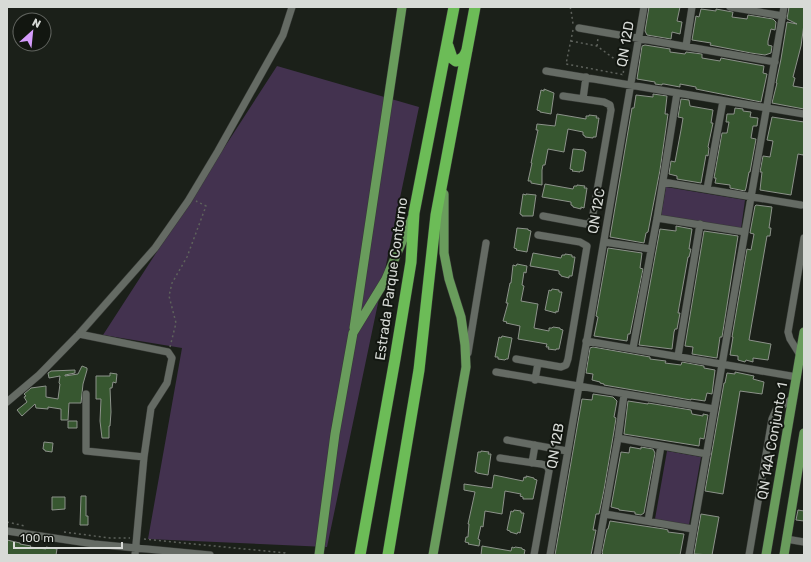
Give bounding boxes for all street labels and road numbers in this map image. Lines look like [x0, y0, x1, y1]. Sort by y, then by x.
street label: QN 12D [613, 20, 638, 68]
street label: QN 12C [584, 187, 609, 235]
street label: Estrada Parque Contorno [372, 196, 411, 362]
street label: QN 14A Conjunto 1 [754, 381, 791, 501]
street label: QN 12B [543, 422, 568, 470]

